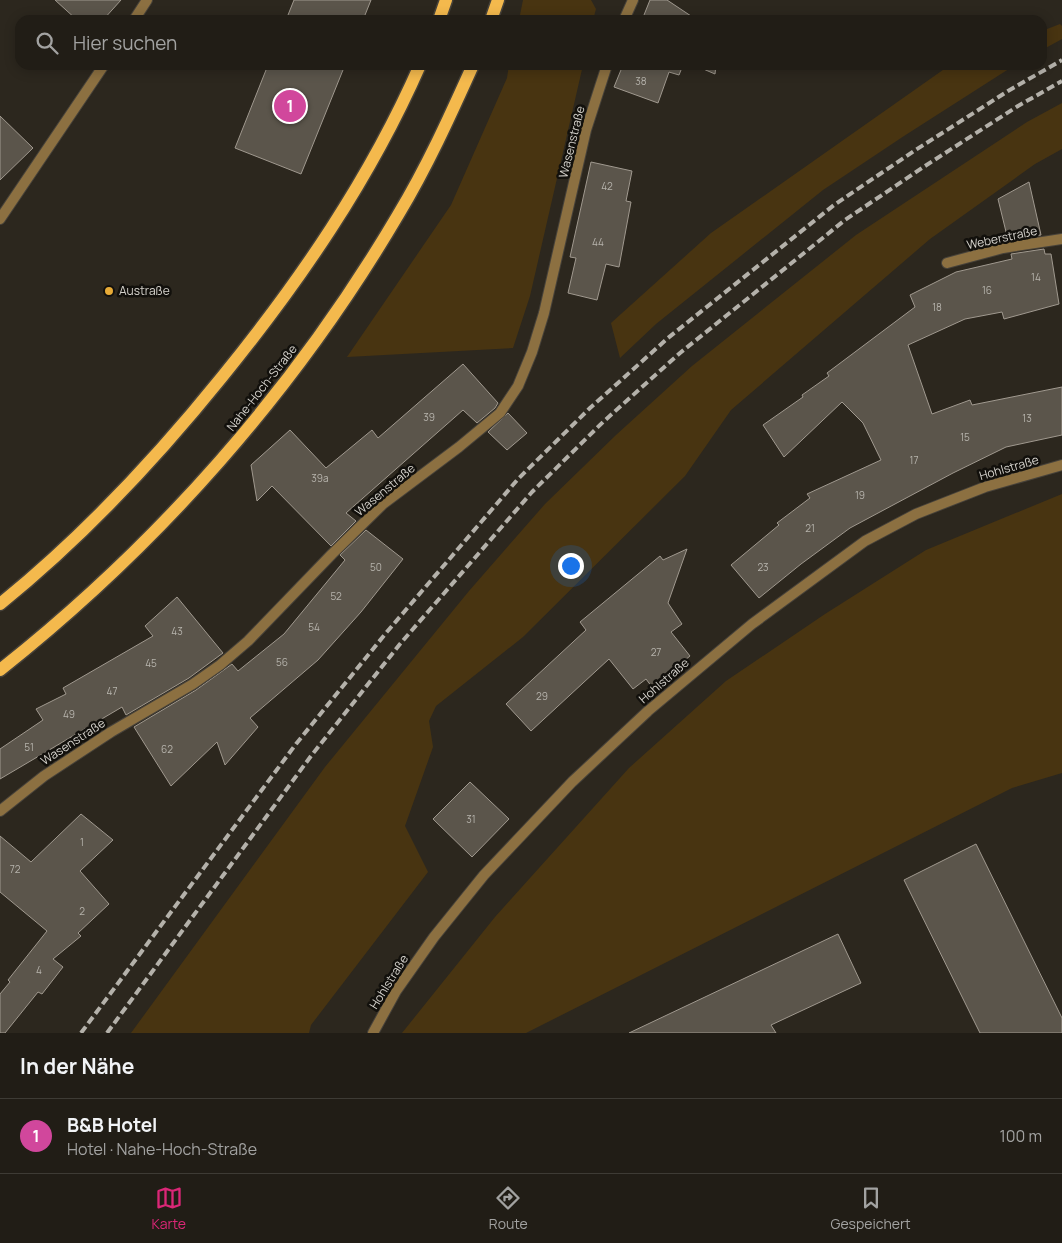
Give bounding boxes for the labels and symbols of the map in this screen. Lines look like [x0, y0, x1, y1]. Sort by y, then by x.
house number: 38 [635, 74, 647, 88]
pin: 1 [274, 87, 306, 125]
street label: Wasenstraße [554, 104, 589, 180]
house number: 42 [601, 179, 613, 193]
street label: Weberstraße [965, 222, 1039, 253]
house number: 44 [592, 235, 604, 249]
house number: 14 [1031, 270, 1041, 284]
place label: Austraße [119, 282, 170, 299]
house number: 16 [982, 283, 992, 297]
marker: Austraße [103, 285, 115, 297]
house number: 18 [932, 300, 942, 314]
street label: Nahe-Hoch-Straße [222, 341, 301, 434]
house number: 39 [423, 410, 435, 424]
house number: 13 [1022, 411, 1032, 425]
house number: 15 [960, 430, 970, 444]
street label: Hohlstraße [977, 451, 1041, 484]
house number: 17 [910, 453, 918, 467]
street label: Wasenstraße [351, 459, 418, 520]
house number: 39a [311, 471, 329, 485]
house number: 19 [855, 488, 865, 502]
house number: 21 [805, 521, 815, 535]
your location [558, 553, 584, 579]
house number: 50 [370, 560, 382, 574]
house number: 23 [757, 560, 769, 574]
house number: 52 [330, 589, 342, 603]
house number: 54 [308, 620, 320, 634]
house number: 43 [171, 624, 183, 638]
house number: 27 [651, 645, 661, 659]
street label: Hohlstraße [635, 654, 692, 707]
house number: 56 [276, 655, 288, 669]
house number: 45 [145, 656, 157, 670]
house number: 47 [107, 684, 117, 698]
house number: 29 [536, 689, 548, 703]
house number: 49 [63, 707, 75, 721]
street label: Wasenstraße [37, 714, 108, 769]
house number: 51 [24, 740, 34, 754]
house number: 62 [161, 742, 173, 756]
house number: 31 [466, 812, 476, 826]
house number: 1 [80, 835, 84, 849]
house number: 72 [10, 862, 21, 876]
house number: 2 [79, 904, 85, 918]
street label: Hohlstraße [365, 951, 412, 1012]
house number: 4 [36, 963, 42, 977]

